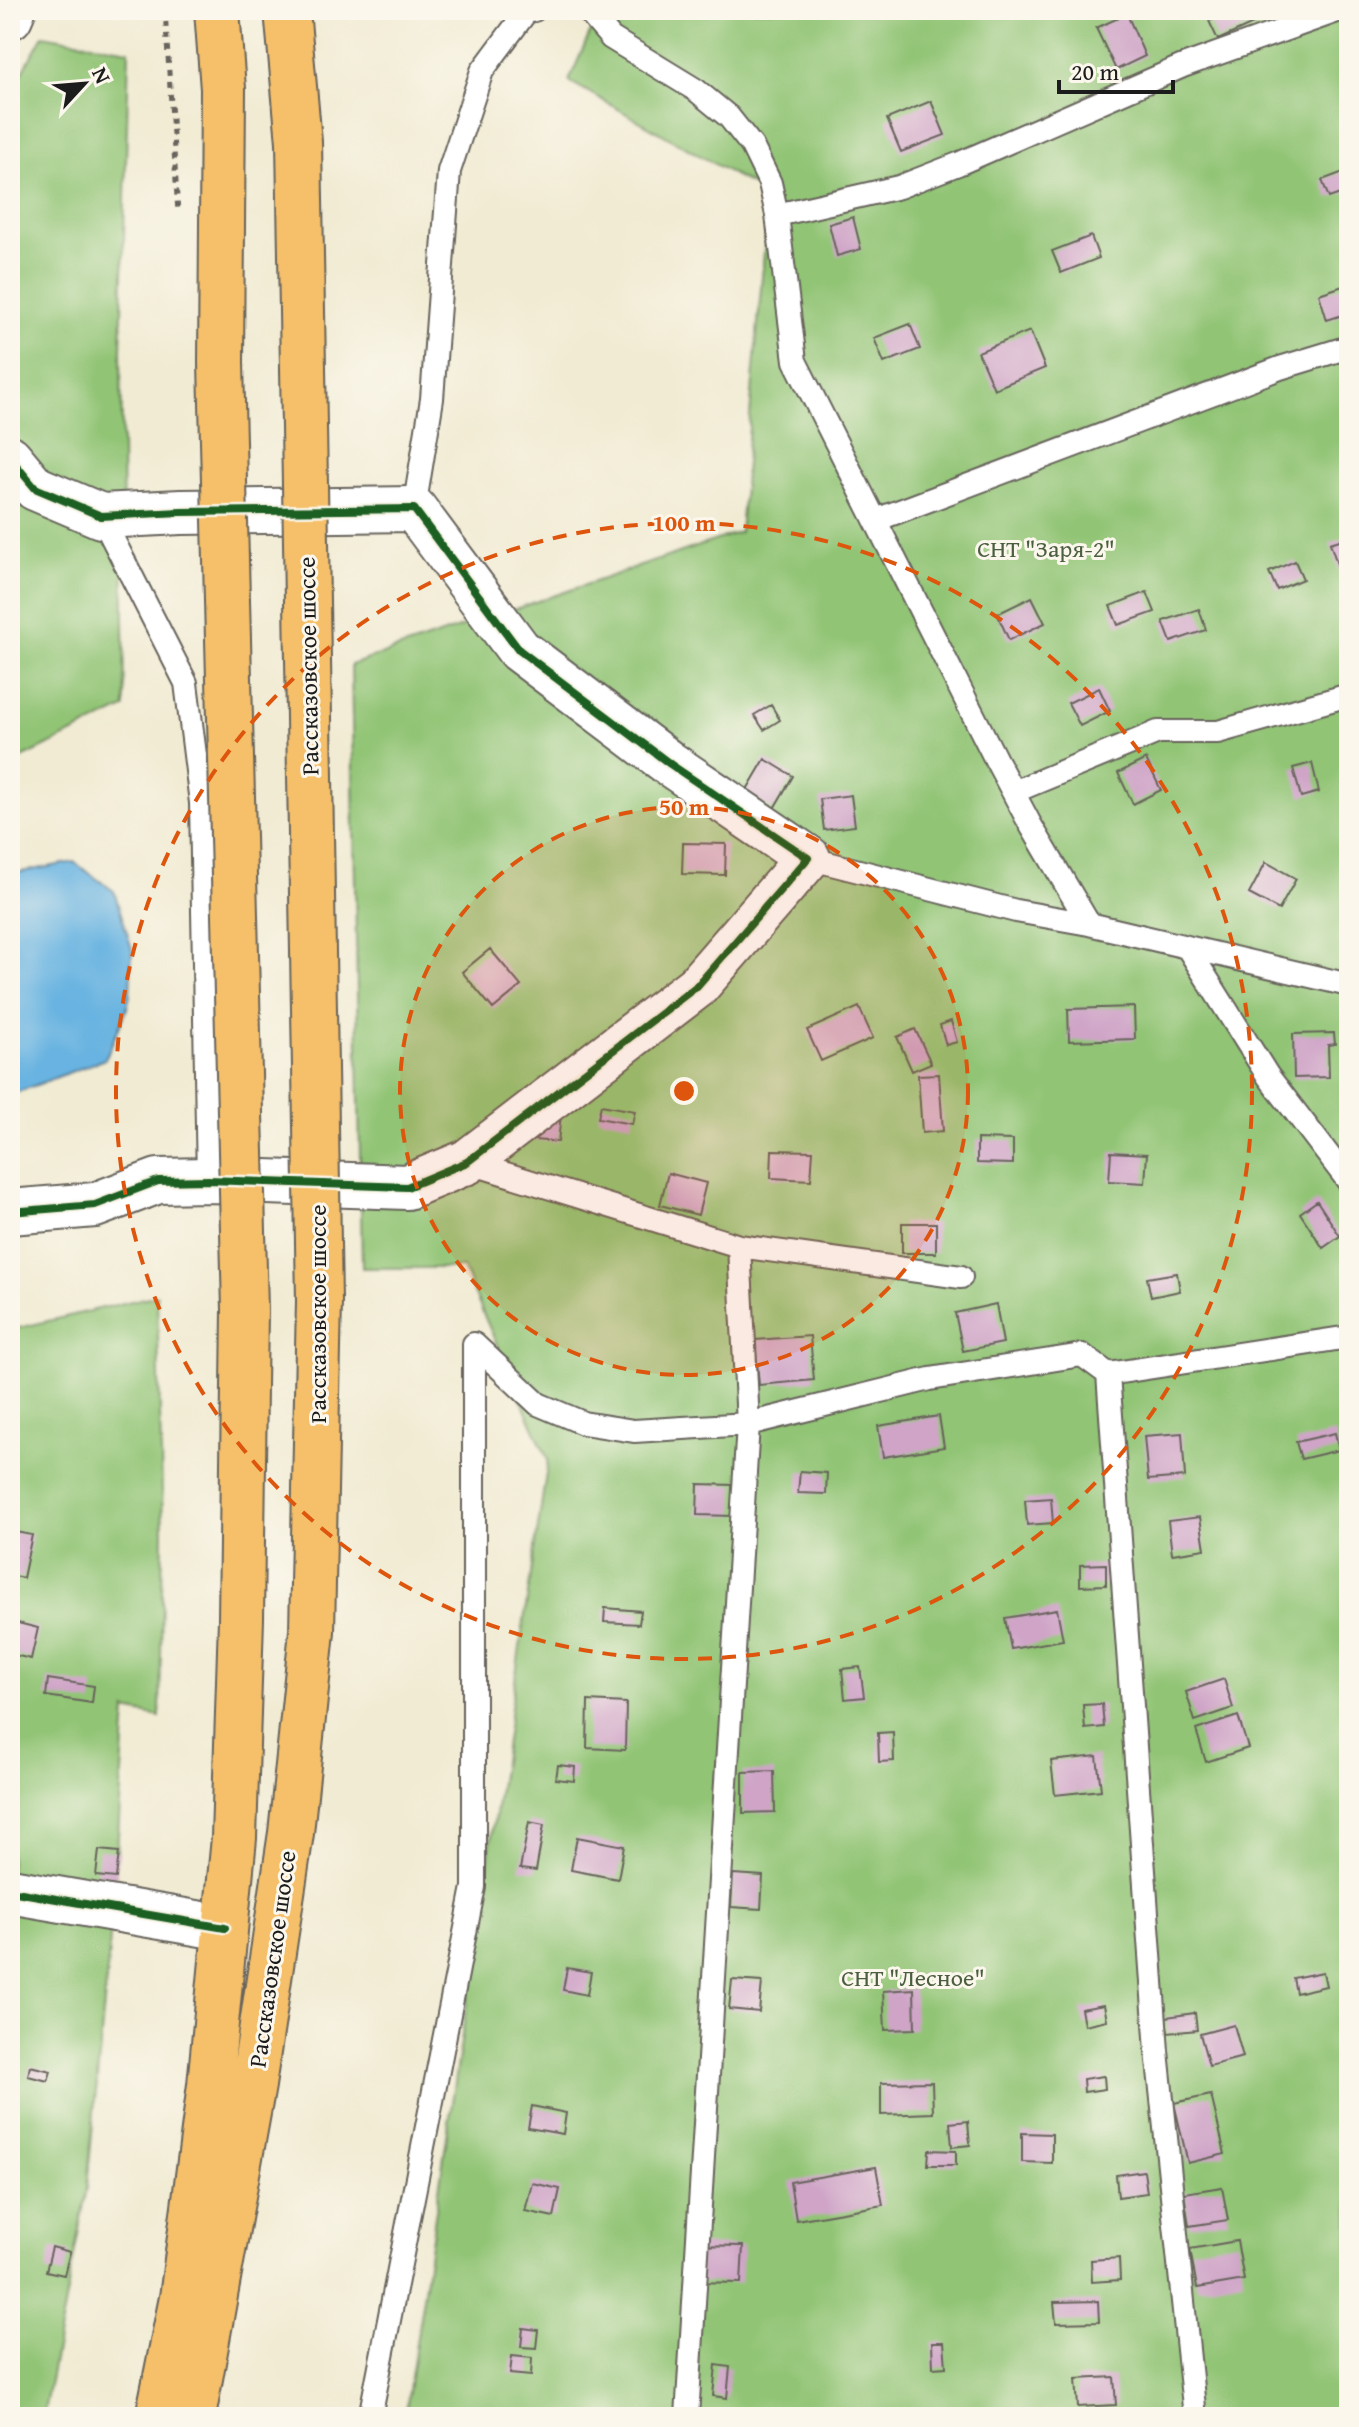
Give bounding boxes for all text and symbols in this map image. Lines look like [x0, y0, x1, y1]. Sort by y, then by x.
north arrow [44, 44, 124, 124]
scale bar [1059, 44, 1173, 94]
text: 20 m [1071, 54, 1119, 89]
text: N [84, 62, 120, 89]
text: 100 m [652, 505, 716, 540]
park label: СНТ "Заря-2" [977, 531, 1115, 566]
street label: Рассказовское шоссе [289, 556, 327, 776]
text: 50 m [659, 789, 710, 824]
centre of rings [670, 1077, 698, 1105]
street label: Рассказовское шоссе [300, 1205, 335, 1423]
street label: Рассказовское шоссе [239, 1848, 305, 2070]
park label: СНТ "Лесное" [841, 1960, 985, 1995]

